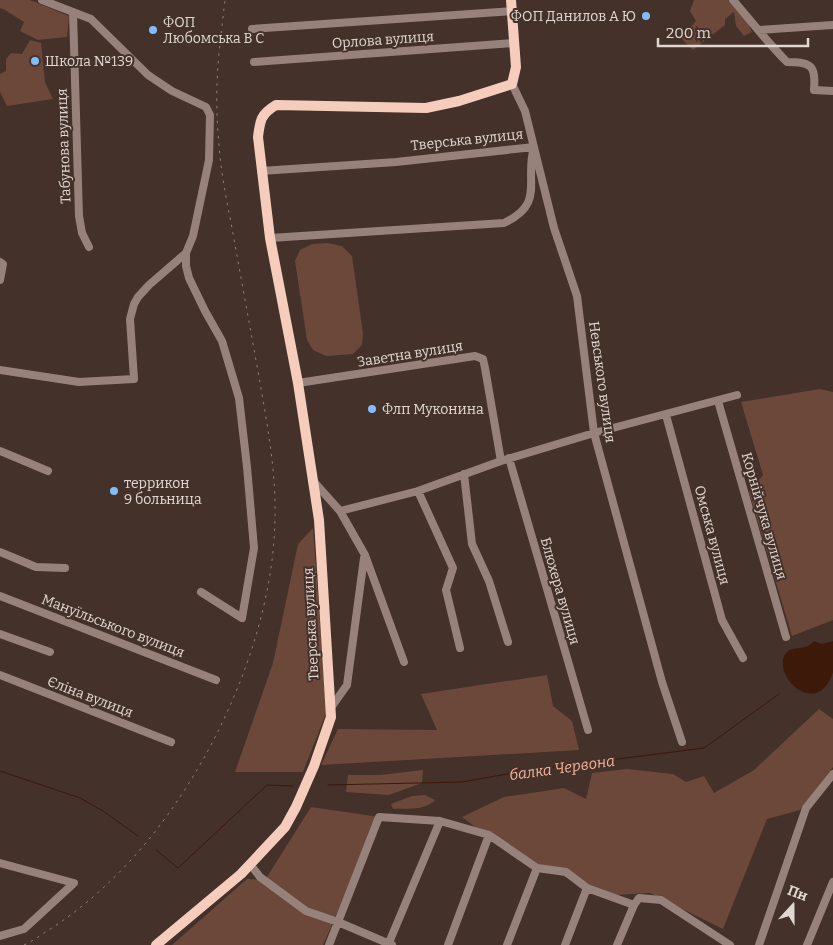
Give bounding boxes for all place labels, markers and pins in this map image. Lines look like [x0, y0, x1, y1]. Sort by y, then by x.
place label: ФОП Данилов А Ю [511, 8, 636, 25]
marker: ФОП Данилов А Ю [640, 10, 652, 22]
place label: ФОП Любомська В С [163, 14, 264, 47]
marker: ФОП Любомська В С [147, 24, 159, 36]
place label: Школа №139 [45, 53, 133, 70]
marker: Школа №139 [29, 55, 41, 67]
place label: Флп Муконина [382, 401, 484, 418]
marker: Флп Муконина [366, 403, 378, 415]
place label: террикон 9 больница [124, 475, 202, 508]
marker: террикон 9 больница [108, 485, 120, 497]

